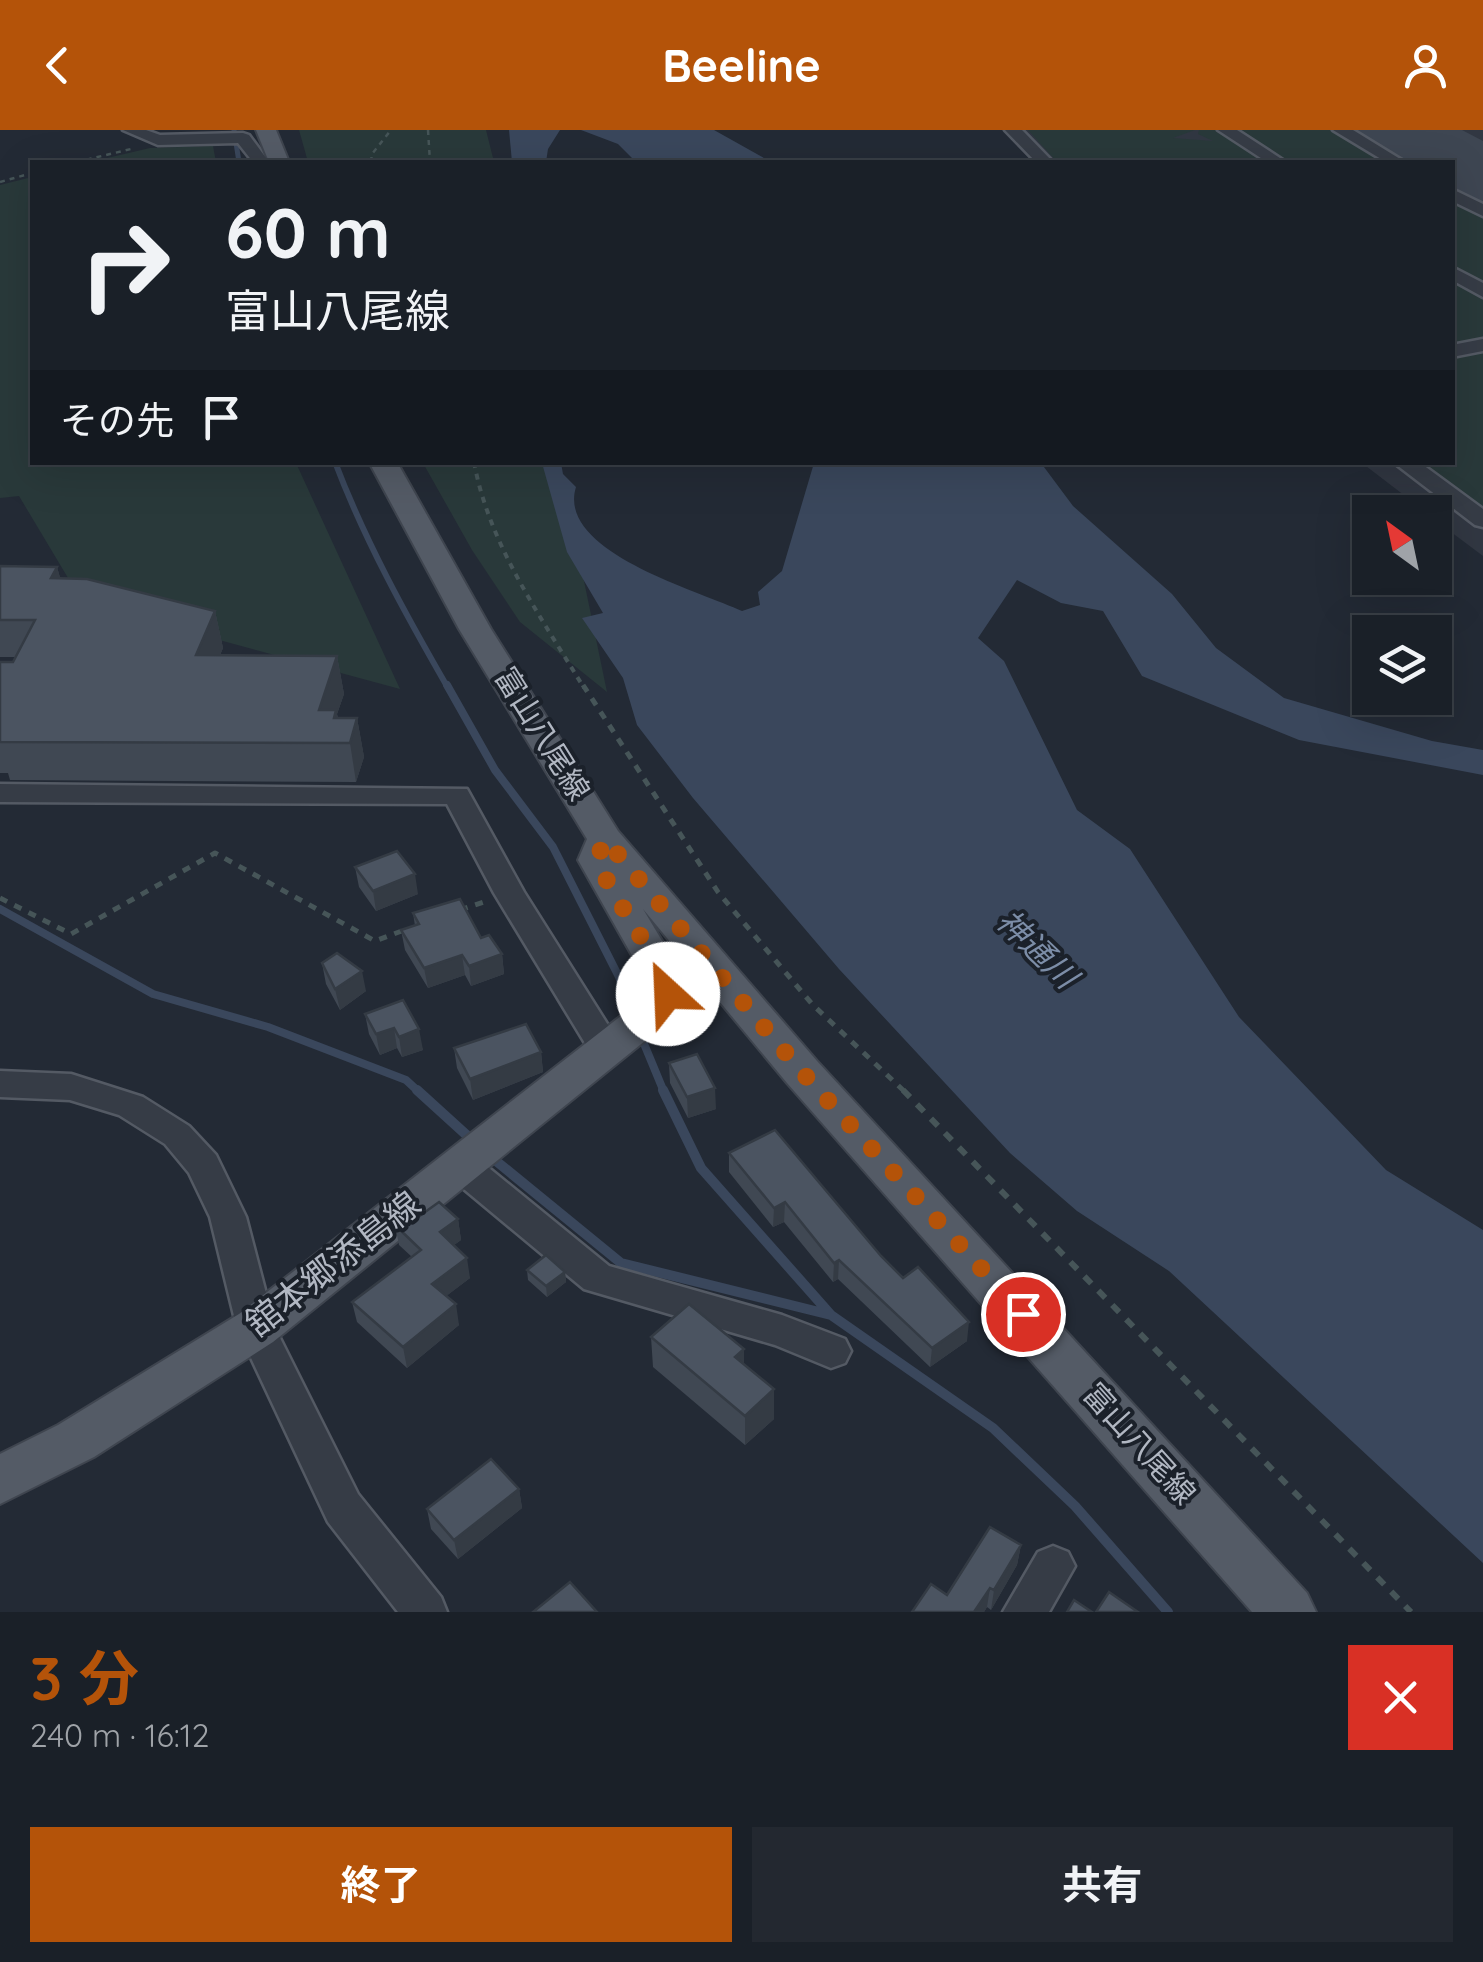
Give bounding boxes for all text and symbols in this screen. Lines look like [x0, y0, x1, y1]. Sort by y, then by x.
text: Beeline [662, 37, 821, 93]
icon: back [30, 38, 85, 93]
icon: person [1398, 38, 1453, 93]
text: 60 m [225, 188, 391, 276]
icon: right [60, 200, 190, 330]
text: 富山八尾線 [225, 282, 450, 338]
icon: arrive [194, 390, 249, 445]
text: その先 [60, 396, 174, 444]
north arrow [1352, 495, 1452, 595]
map controls [1352, 495, 1452, 715]
button: layers [1352, 615, 1452, 715]
street label: 富山八尾線 [487, 660, 599, 807]
water label: 神通川 [989, 901, 1088, 998]
position arrow [616, 942, 720, 1046]
street label: 舘本郷添島線 [236, 1181, 429, 1345]
pin [981, 1272, 1066, 1357]
icon: arrive [996, 1287, 1051, 1342]
street label: 富山八尾線 [1075, 1375, 1204, 1512]
text: 3 分 [30, 1640, 139, 1715]
button: close [1348, 1645, 1453, 1750]
text: 240 m · 16:12 [30, 1715, 209, 1755]
button: 終了 [30, 1827, 732, 1942]
button: 共有 [752, 1827, 1453, 1942]

